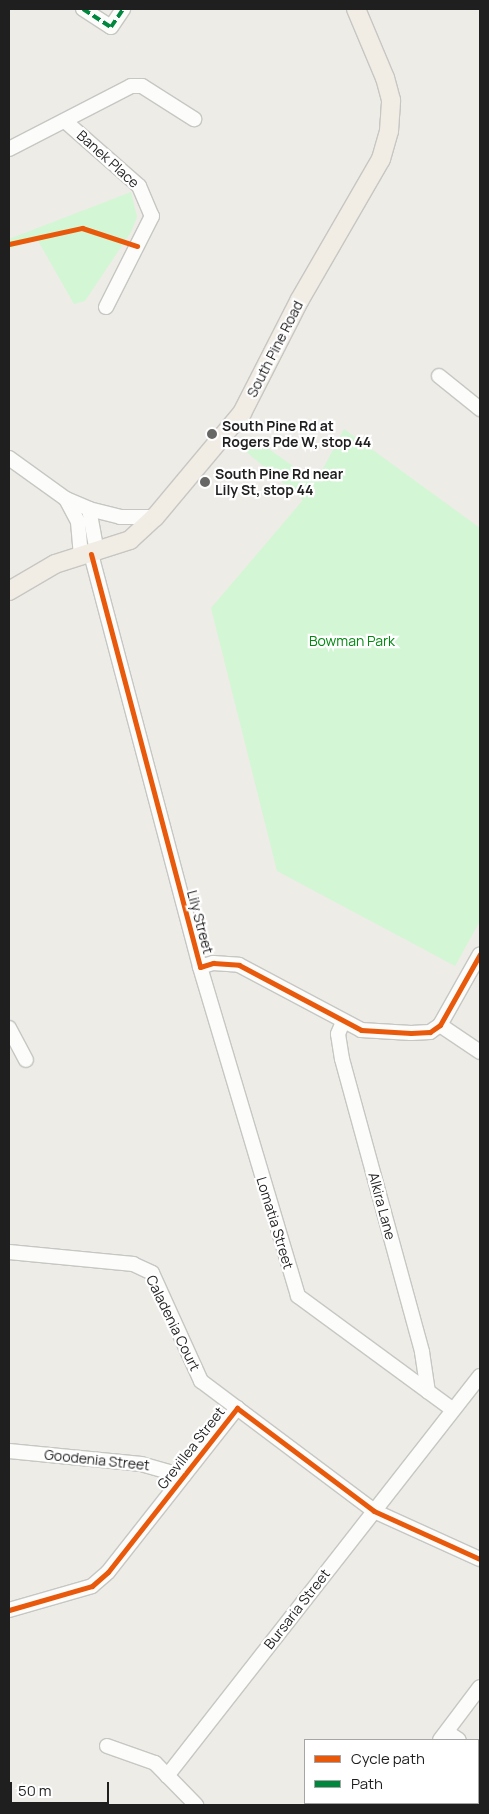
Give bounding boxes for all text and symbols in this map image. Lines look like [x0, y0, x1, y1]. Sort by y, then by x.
street label: Banek Place [73, 127, 143, 191]
street label: South Pine Road [243, 298, 307, 400]
place label: South Pine Rd at Rogers Pde W, stop 44 [222, 418, 371, 451]
marker: South Pine Rd at Rogers Pde W, stop 44 [206, 428, 218, 440]
place label: South Pine Rd near Lily St, stop 44 [215, 466, 343, 498]
marker: South Pine Rd near Lily St, stop 44 [199, 476, 211, 488]
park label: Bowman Park [309, 633, 395, 649]
street label: Lily Street [183, 888, 217, 956]
street label: Alkira Lane [365, 1170, 399, 1242]
street label: Lomatia Street [253, 1175, 297, 1271]
street label: Caladenia Court [143, 1272, 203, 1374]
street label: Grevillea Street [154, 1404, 228, 1492]
street label: Goodenia Street [43, 1446, 151, 1474]
street label: Bursaria Street [261, 1566, 333, 1652]
legend [304, 1739, 479, 1804]
text: Cycle path [351, 1748, 425, 1769]
scale bar [12, 1772, 111, 1804]
text: Path [351, 1773, 383, 1794]
text: 50 m [18, 1780, 52, 1801]

